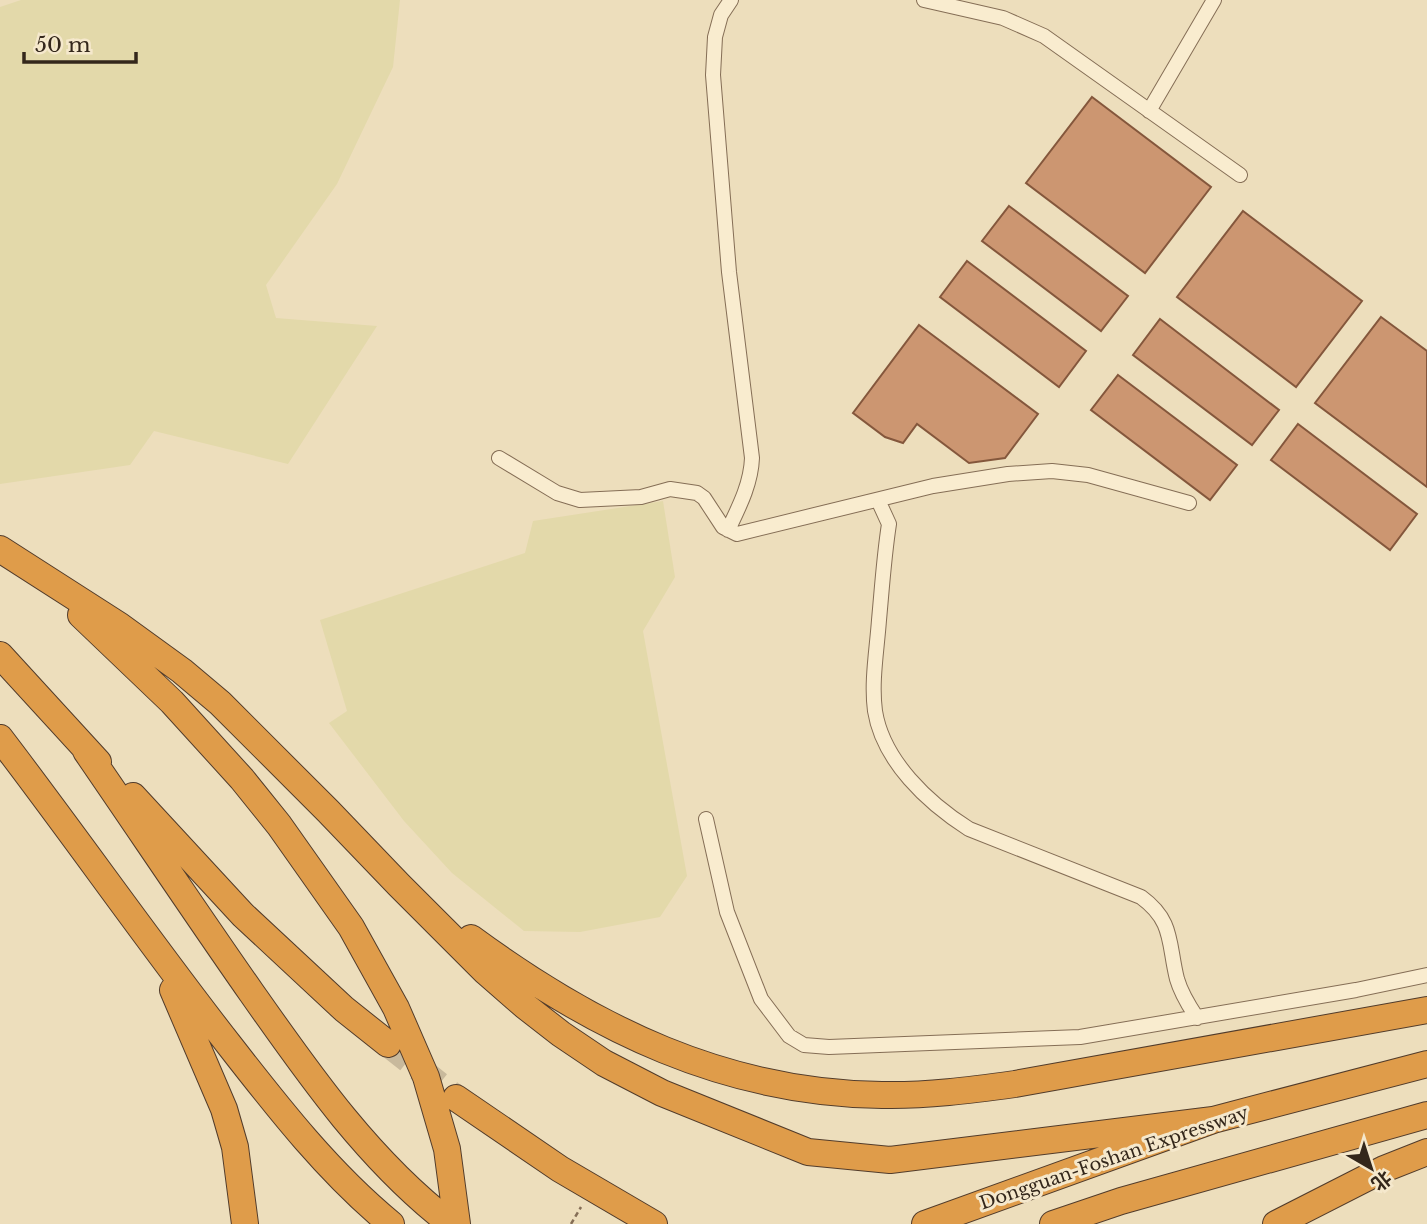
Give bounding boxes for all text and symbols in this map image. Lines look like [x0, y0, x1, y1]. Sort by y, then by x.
scale bar [24, 21, 136, 65]
text: 50 m [35, 32, 91, 58]
street label: Dongguan-Foshan Expressway [977, 1101, 1252, 1214]
north arrow [1336, 1133, 1406, 1203]
text: 北 [1367, 1166, 1396, 1196]

